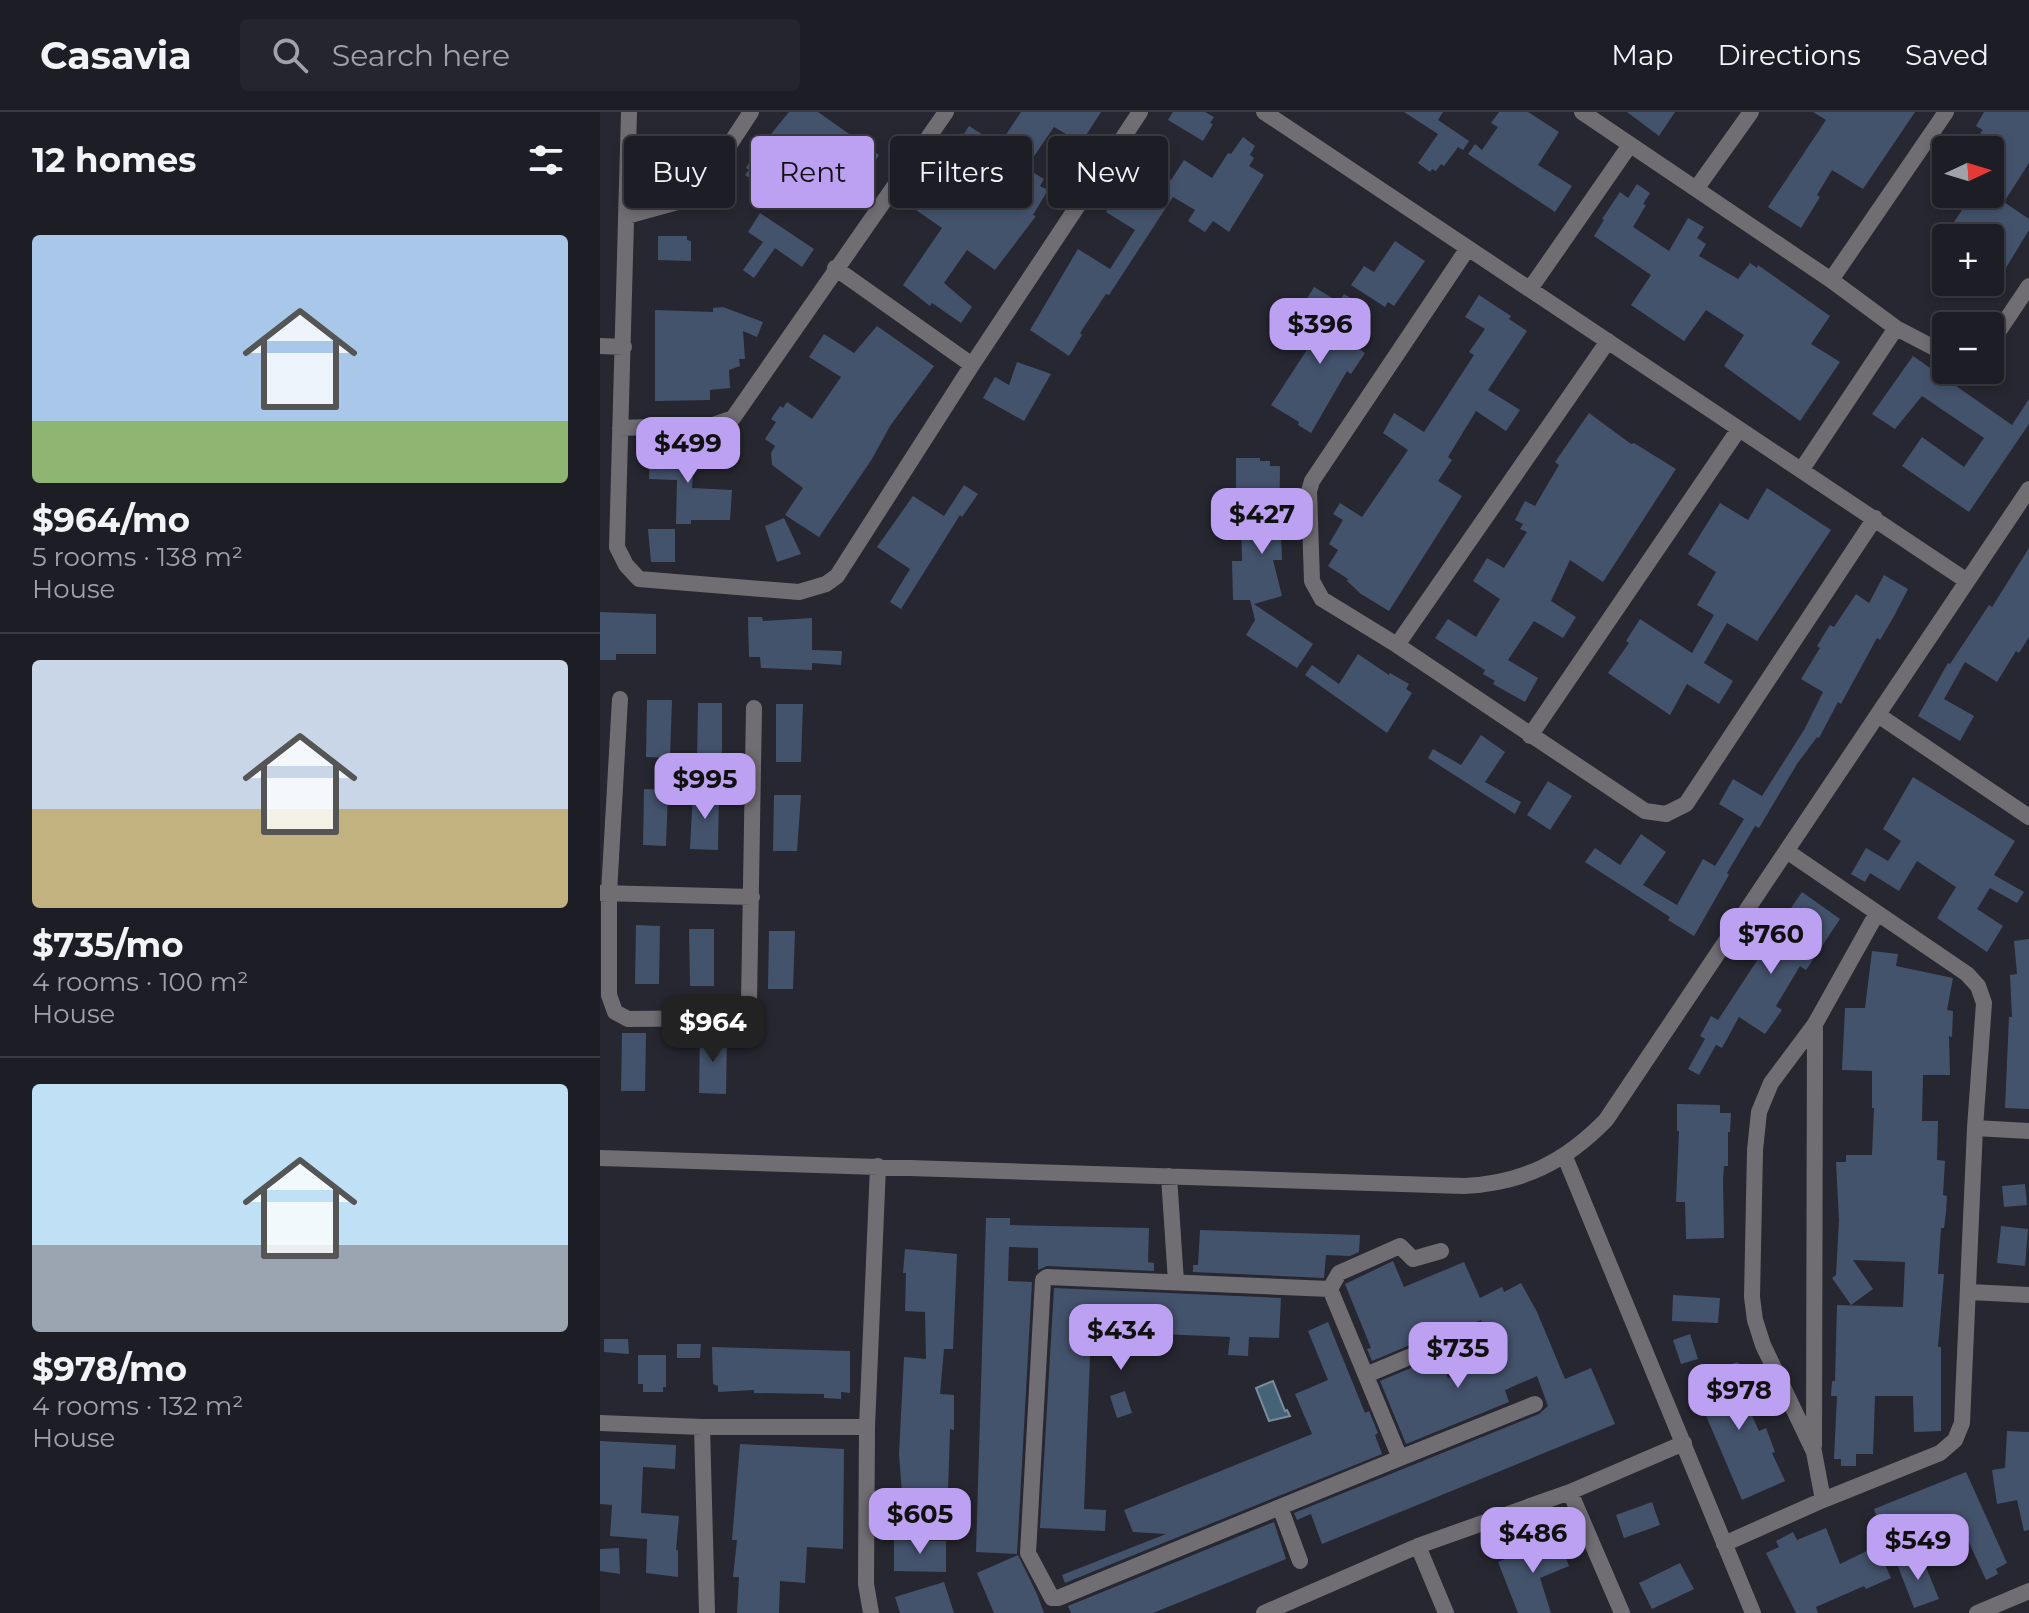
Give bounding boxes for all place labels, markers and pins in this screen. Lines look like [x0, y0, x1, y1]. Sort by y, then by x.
pin: $396 [1273, 298, 1367, 366]
pin: $499 [641, 417, 735, 485]
pin: $427 [1215, 488, 1309, 556]
pin: $995 [658, 753, 752, 821]
pin: $760 [1724, 908, 1818, 976]
pin: $964 [666, 996, 760, 1064]
pin: $434 [1074, 1304, 1168, 1372]
pin: $735 [1411, 1322, 1505, 1390]
pin: $978 [1692, 1364, 1786, 1432]
pin: $605 [873, 1488, 967, 1556]
pin: $486 [1486, 1507, 1580, 1575]
pin: $549 [1871, 1514, 1965, 1582]

